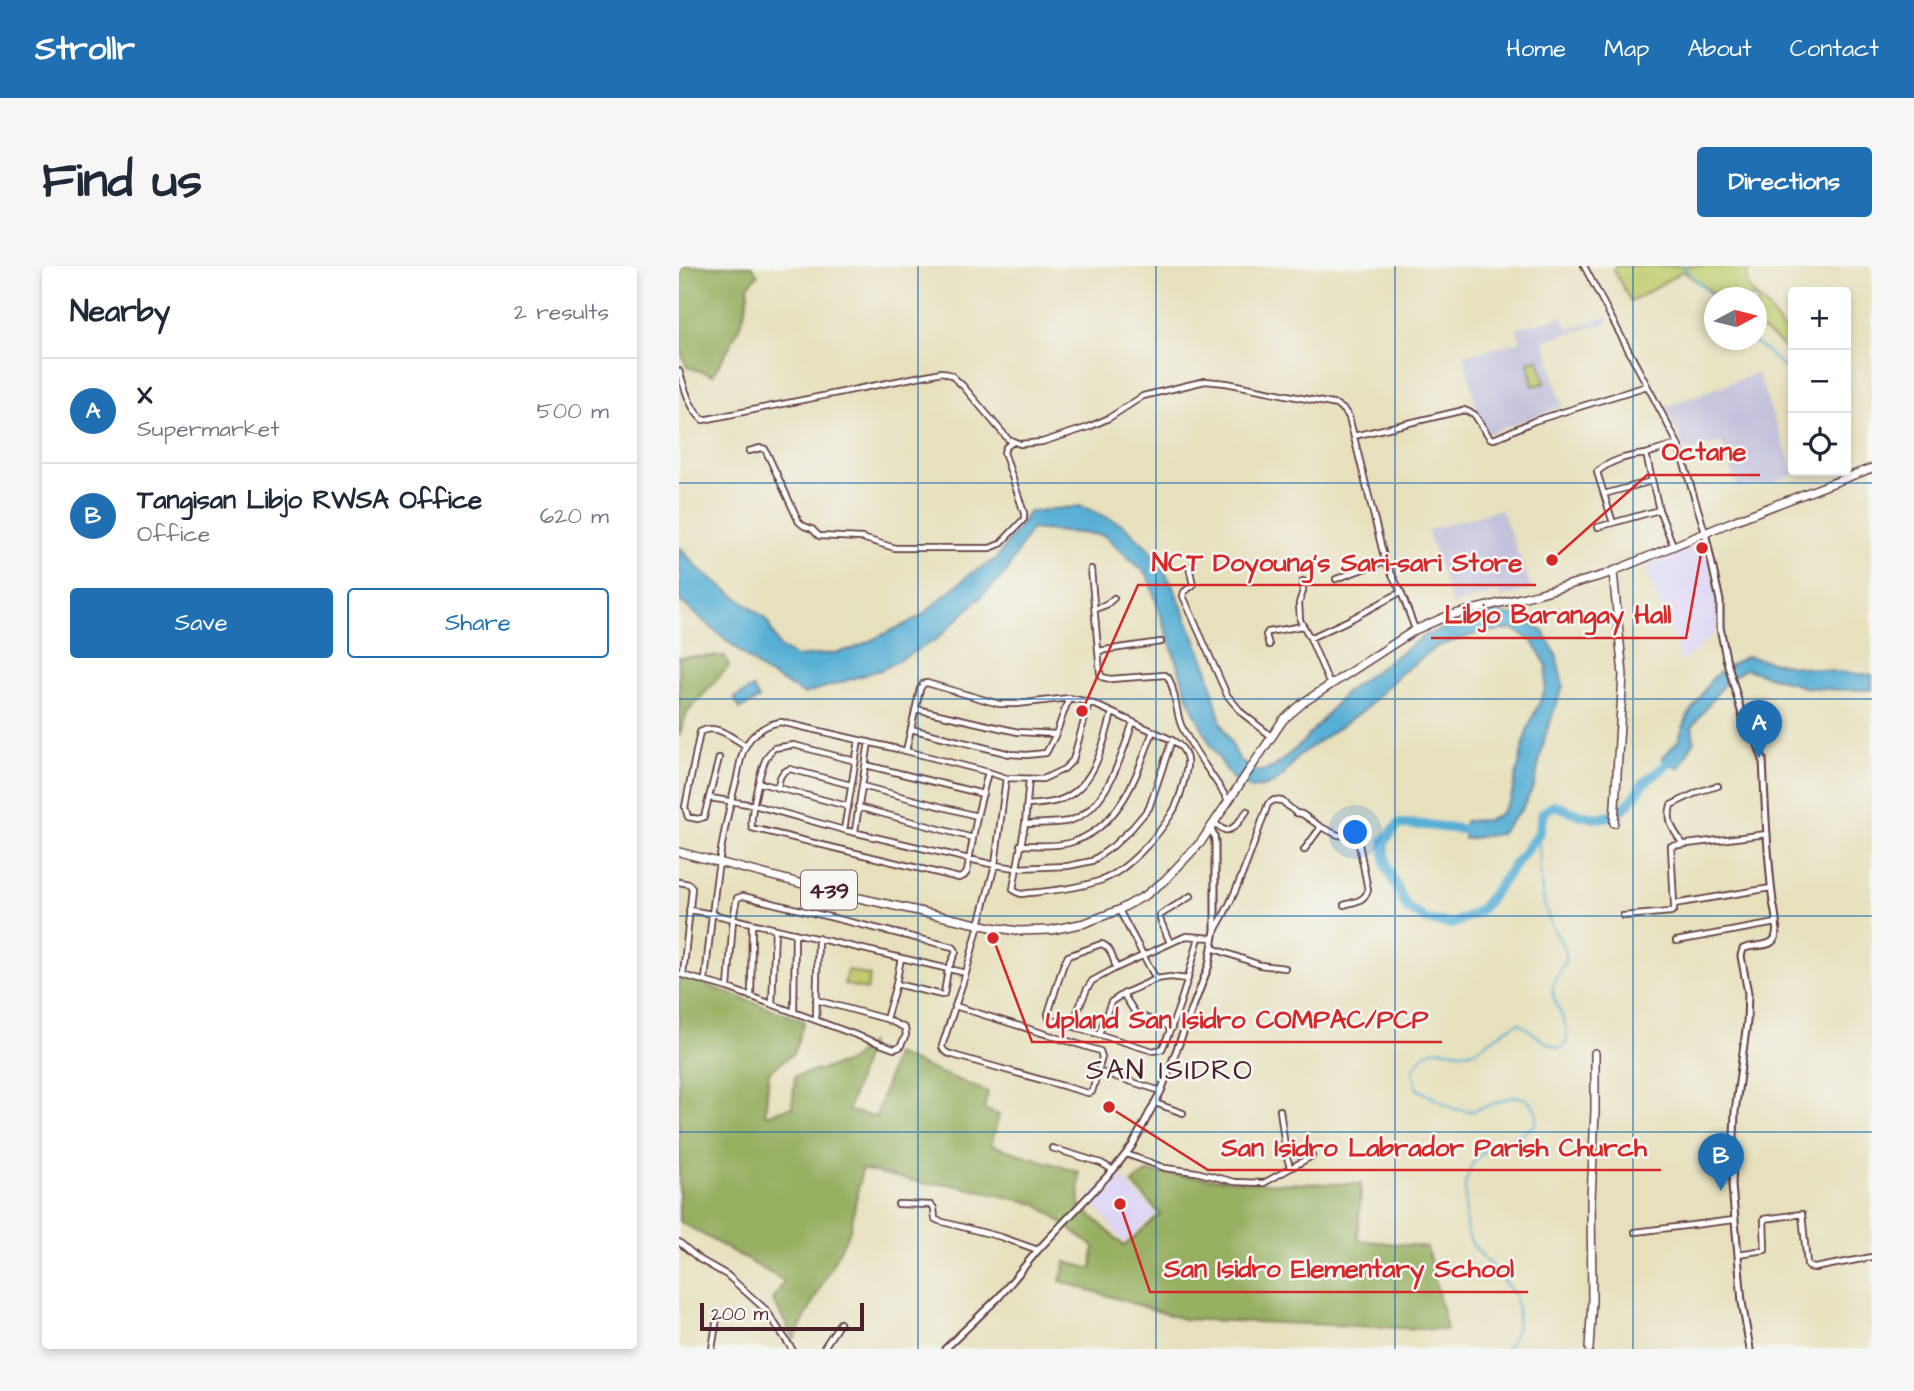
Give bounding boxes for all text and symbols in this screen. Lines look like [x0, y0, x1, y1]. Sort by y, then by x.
text: Strollr [35, 26, 135, 72]
text: Home [1506, 32, 1566, 66]
text: Map [1604, 32, 1649, 66]
text: About [1687, 32, 1752, 66]
text: Contact [1790, 32, 1879, 66]
button: Directions [1697, 147, 1872, 217]
text: Find us [42, 148, 202, 216]
north arrow [1704, 287, 1767, 350]
map controls [1788, 287, 1851, 476]
button: + [1788, 287, 1851, 350]
text: Nearby [70, 291, 170, 333]
text: 2 results [514, 296, 609, 328]
button: − [1788, 350, 1851, 413]
text: X [137, 377, 153, 413]
text: A [86, 395, 100, 427]
text: 500 m [537, 395, 609, 427]
text: Supermarket [137, 413, 280, 445]
button: locate [1788, 413, 1851, 476]
callout: Octane [1647, 428, 1760, 475]
text: Octane [1662, 434, 1746, 470]
text: Tangisan Libjo RWSA Office [137, 482, 482, 518]
text: B [85, 500, 101, 532]
text: 620 m [540, 500, 609, 532]
text: Office [137, 518, 210, 550]
callout: NCT Doyoung's Sari-sari Store [1138, 538, 1536, 585]
text: NCT Doyoung's Sari-sari Store [1152, 545, 1522, 584]
button: Save [70, 588, 333, 658]
button: Share [347, 588, 609, 658]
callout: Libjo Barangay Hall [1431, 591, 1686, 638]
text: Libjo Barangay Hall [1445, 597, 1671, 636]
pin: A [1736, 700, 1782, 758]
your location [1338, 815, 1372, 849]
road number: 439 [801, 870, 857, 910]
callout: Upland San Isidro COMPAC/PCP [1032, 995, 1442, 1042]
text: Upland San Isidro COMPAC/PCP [1046, 1002, 1429, 1038]
district label: SAN ISIDRO [1086, 1051, 1254, 1090]
callout: San Isidro Labrador Parish Church [1208, 1123, 1661, 1170]
text: San Isidro Labrador Parish Church [1220, 1130, 1648, 1166]
pin: B [1698, 1133, 1744, 1191]
callout: San Isidro Elementary School [1150, 1245, 1528, 1292]
text: San Isidro Elementary School [1163, 1251, 1514, 1290]
scale bar [700, 1300, 865, 1332]
text: 200 m [711, 1301, 768, 1328]

